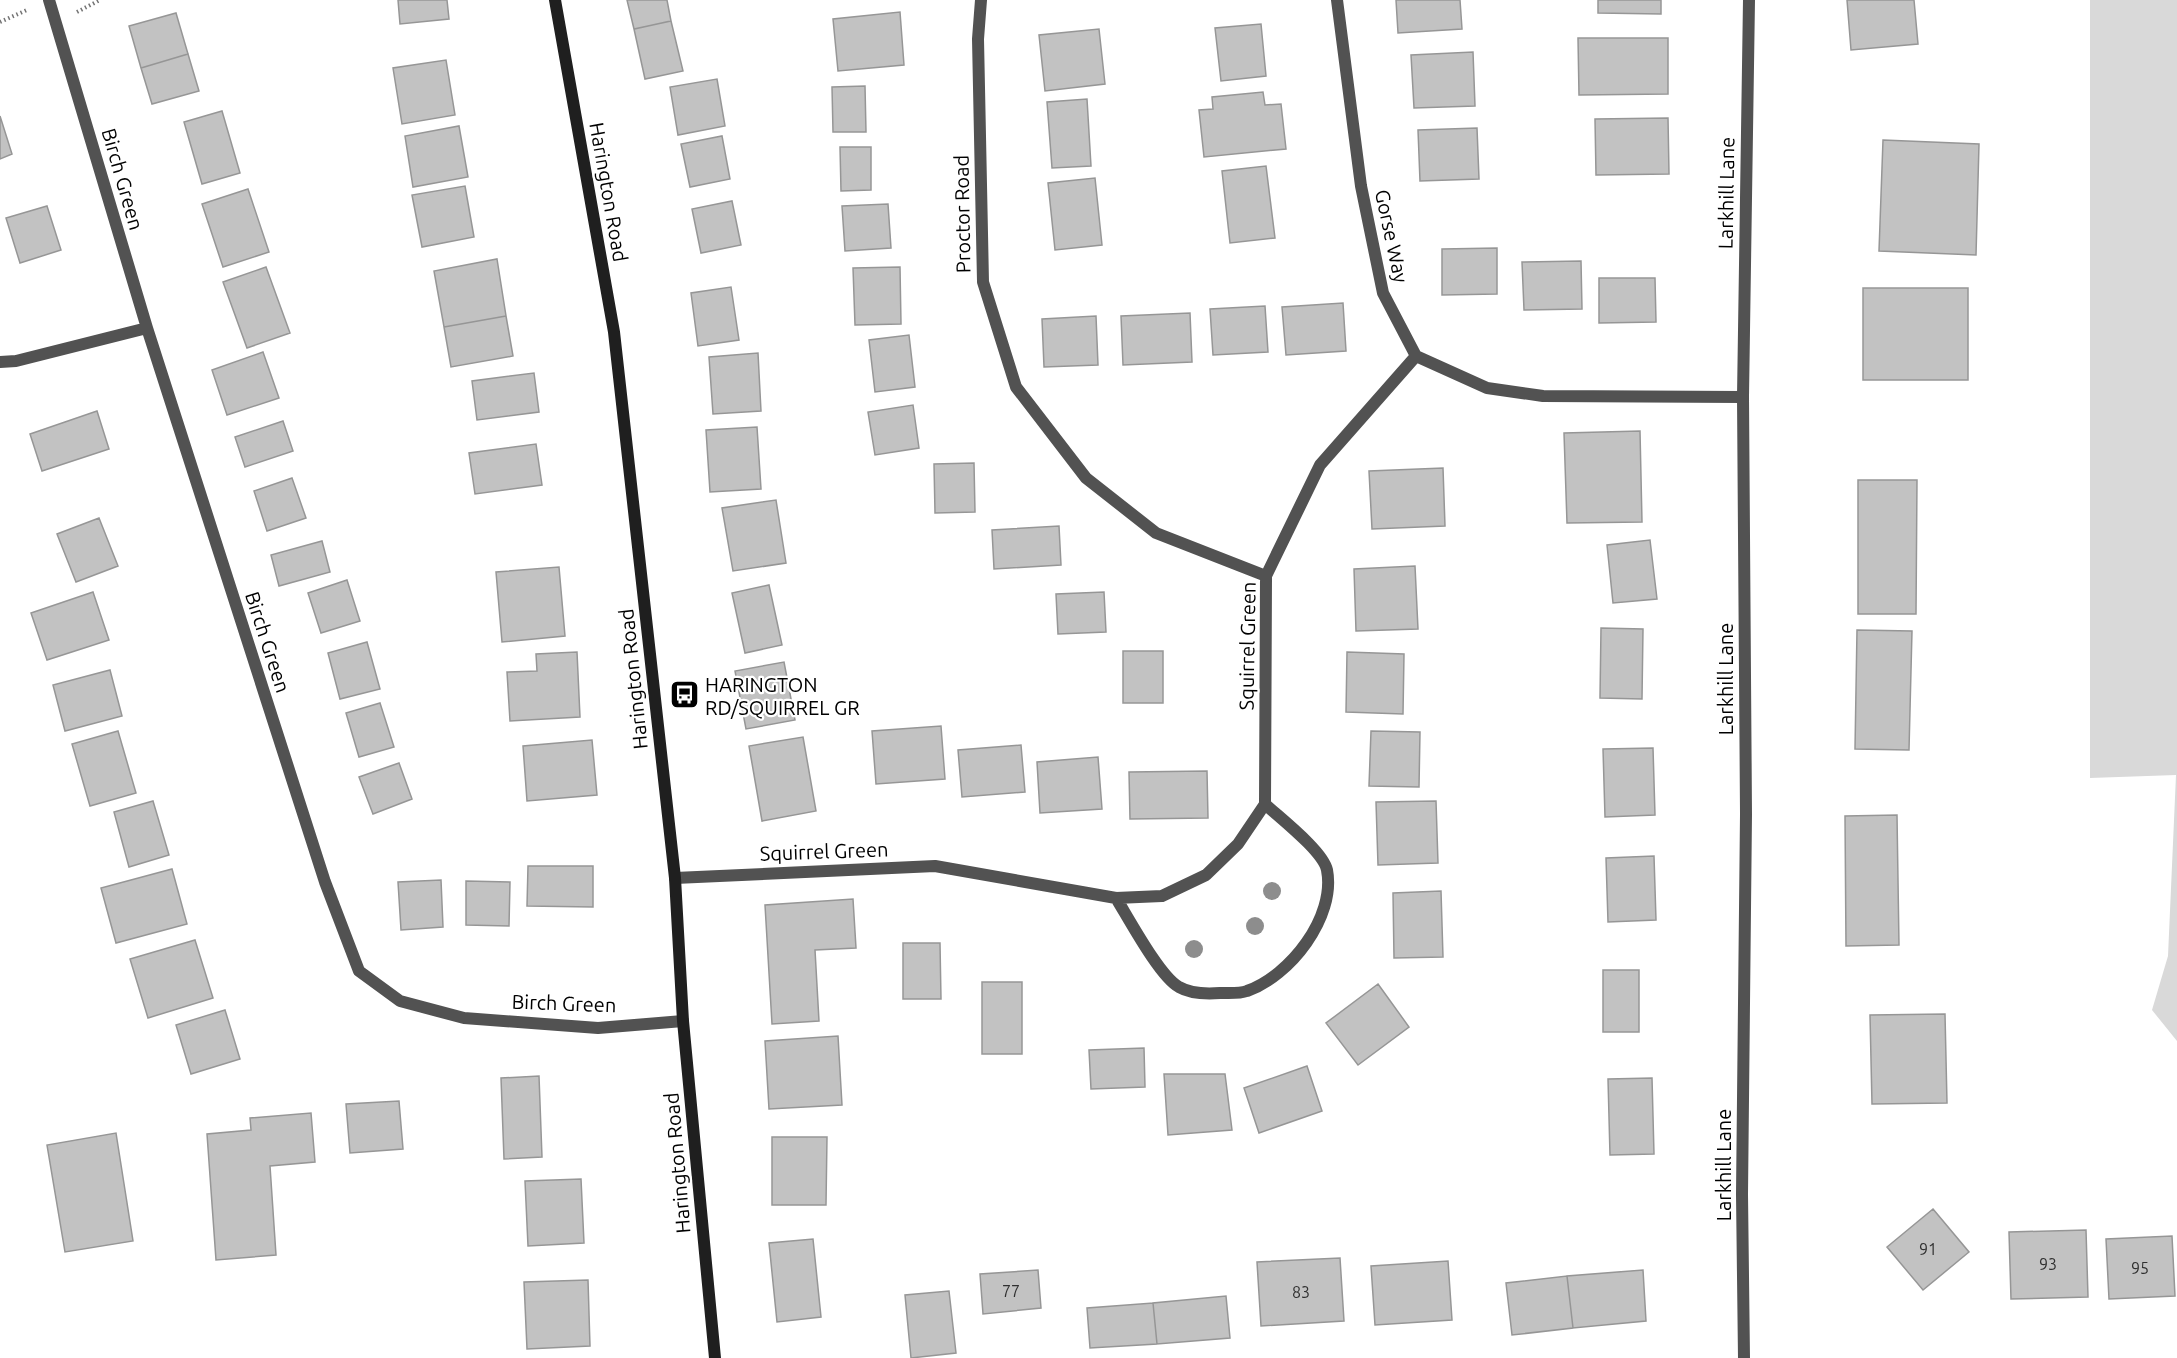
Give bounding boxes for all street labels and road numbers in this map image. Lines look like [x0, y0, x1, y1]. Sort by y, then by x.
street label: Harington Road [585, 120, 633, 264]
street label: Birch Green [98, 125, 148, 233]
street label: Larkhill Lane [1714, 137, 1738, 249]
street label: Proctor Road [949, 155, 975, 273]
street label: Gorse Way [1371, 187, 1413, 285]
street label: Squirrel Green [1234, 581, 1260, 711]
street label: Birch Green [241, 589, 295, 695]
street label: Harington Road [614, 608, 652, 750]
street label: Larkhill Lane [1714, 623, 1737, 735]
street label: Squirrel Green [759, 837, 889, 865]
street label: Birch Green [511, 990, 617, 1016]
street label: Harington Road [659, 1092, 695, 1234]
street label: Larkhill Lane [1712, 1109, 1735, 1221]

